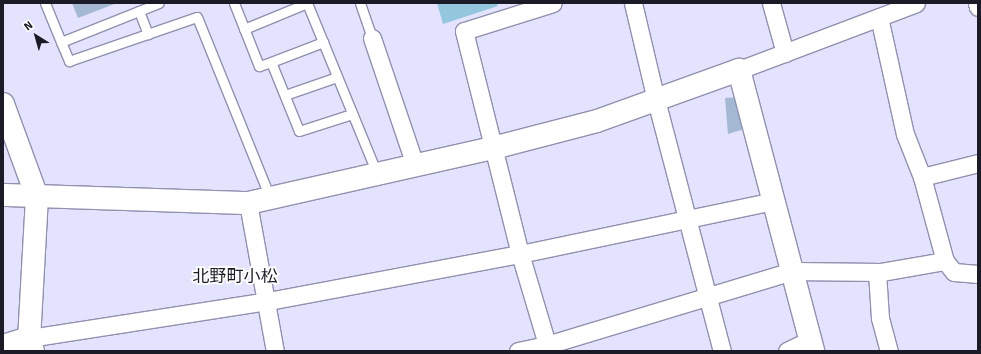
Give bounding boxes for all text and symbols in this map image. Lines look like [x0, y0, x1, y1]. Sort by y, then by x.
north arrow [16, 16, 56, 56]
text: N [22, 19, 35, 34]
district label: 北野町小松 [193, 267, 277, 287]

